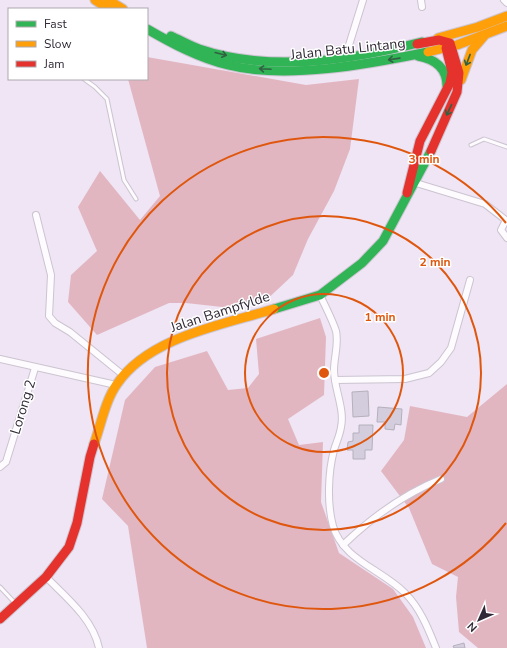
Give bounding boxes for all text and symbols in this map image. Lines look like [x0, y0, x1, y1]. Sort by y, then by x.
legend [8, 8, 148, 80]
text: Fast [44, 16, 67, 32]
street label: Jalan Batu Lintang [289, 34, 406, 65]
text: Slow [44, 36, 72, 52]
one-way arrow [214, 51, 227, 58]
one-way arrow [464, 53, 472, 65]
one-way arrow [388, 55, 401, 63]
text: Jam [43, 56, 65, 72]
one-way arrow [259, 66, 272, 73]
one-way arrow [445, 104, 452, 116]
text: 3 min [408, 151, 440, 167]
text: 2 min [419, 254, 451, 270]
street label: Jalan Bampfylde [167, 287, 272, 337]
text: 1 min [364, 309, 396, 325]
centre of rings [317, 366, 331, 380]
street label: Lorong 2 [6, 377, 40, 437]
north arrow [459, 600, 499, 640]
text: N [464, 619, 480, 635]

